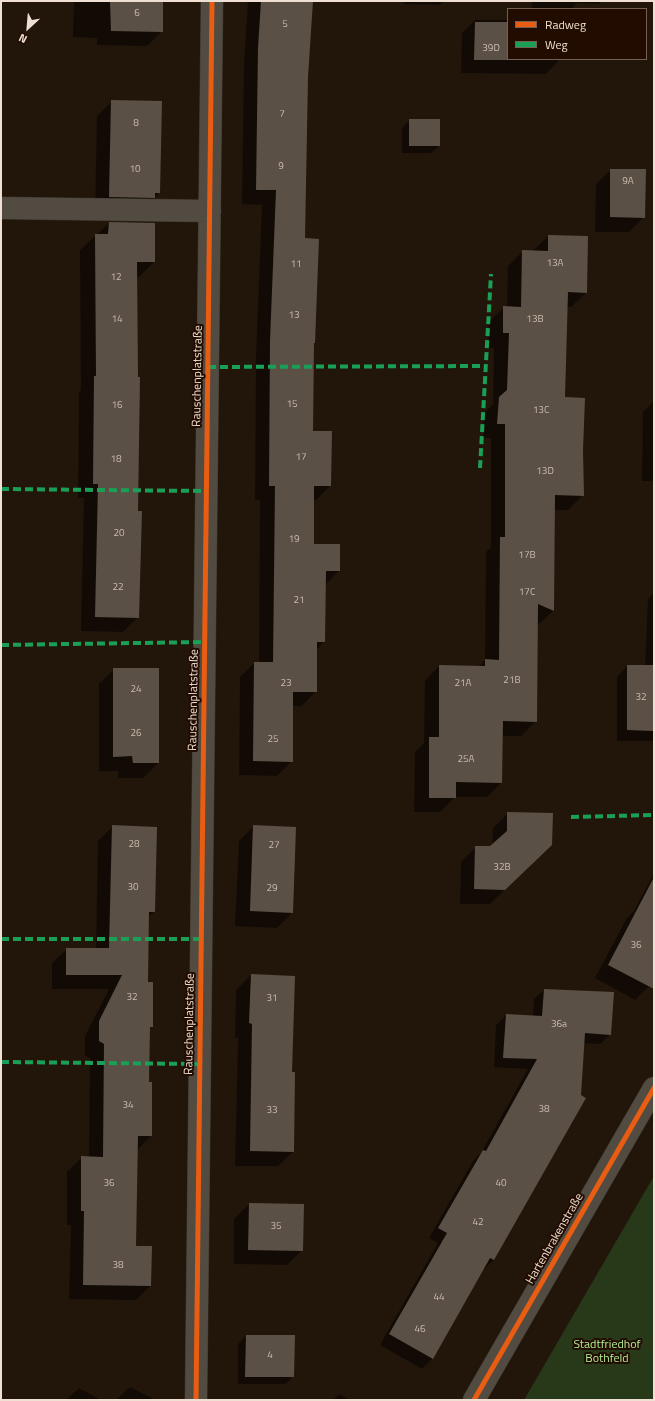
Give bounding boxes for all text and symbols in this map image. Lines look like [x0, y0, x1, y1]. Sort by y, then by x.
north arrow [8, 8, 48, 48]
house number: 6 [134, 8, 140, 20]
legend [507, 8, 647, 60]
text: Radweg [545, 15, 586, 34]
house number: 5 [282, 19, 288, 31]
text: N [16, 30, 30, 48]
text: Weg [545, 35, 568, 54]
house number: 39D [482, 43, 500, 55]
house number: 7 [279, 109, 285, 121]
house number: 8 [133, 118, 139, 130]
house number: 9 [278, 161, 284, 173]
house number: 10 [129, 164, 141, 176]
house number: 9A [622, 176, 634, 188]
house number: 13A [546, 258, 564, 270]
house number: 11 [290, 259, 302, 271]
house number: 12 [110, 272, 122, 284]
house number: 13 [288, 310, 300, 322]
house number: 14 [111, 314, 123, 326]
house number: 13B [526, 314, 544, 326]
street label: Rauschenplatstraße [190, 325, 206, 427]
house number: 15 [286, 399, 298, 411]
house number: 16 [111, 400, 123, 412]
house number: 13C [533, 405, 549, 417]
house number: 17 [295, 452, 307, 464]
house number: 18 [110, 454, 122, 466]
house number: 13D [536, 466, 554, 478]
house number: 20 [113, 528, 125, 540]
house number: 19 [288, 534, 300, 546]
house number: 17B [518, 550, 536, 562]
house number: 22 [112, 582, 124, 594]
house number: 17C [519, 587, 535, 599]
house number: 21 [293, 595, 305, 607]
street label: Rauschenplatstraße [186, 649, 202, 751]
house number: 21B [503, 675, 521, 687]
house number: 23 [280, 678, 292, 690]
house number: 21A [454, 678, 472, 690]
house number: 24 [130, 684, 142, 696]
house number: 32 [635, 692, 647, 704]
house number: 26 [130, 728, 142, 740]
house number: 25 [267, 734, 279, 746]
house number: 25A [457, 754, 475, 766]
house number: 28 [128, 839, 140, 851]
house number: 27 [268, 840, 280, 852]
house number: 32B [493, 862, 511, 874]
house number: 30 [127, 882, 139, 894]
house number: 29 [266, 883, 278, 895]
house number: 36 [630, 940, 642, 952]
street label: Rauschenplatstraße [182, 973, 198, 1075]
house number: 32 [126, 992, 138, 1004]
house number: 31 [266, 993, 278, 1005]
house number: 36a [551, 1019, 567, 1031]
house number: 34 [122, 1100, 134, 1112]
house number: 38 [538, 1104, 550, 1116]
house number: 33 [266, 1105, 278, 1117]
house number: 36 [103, 1178, 115, 1190]
house number: 40 [495, 1178, 507, 1190]
street label: Hartenbrakenstraße [523, 1191, 587, 1287]
house number: 42 [472, 1217, 484, 1229]
house number: 35 [270, 1221, 282, 1233]
house number: 38 [112, 1260, 124, 1272]
house number: 44 [433, 1292, 445, 1304]
house number: 46 [414, 1324, 426, 1336]
park label: Stadtfriedhof Bothfeld [573, 1338, 641, 1366]
house number: 4 [267, 1350, 273, 1362]

